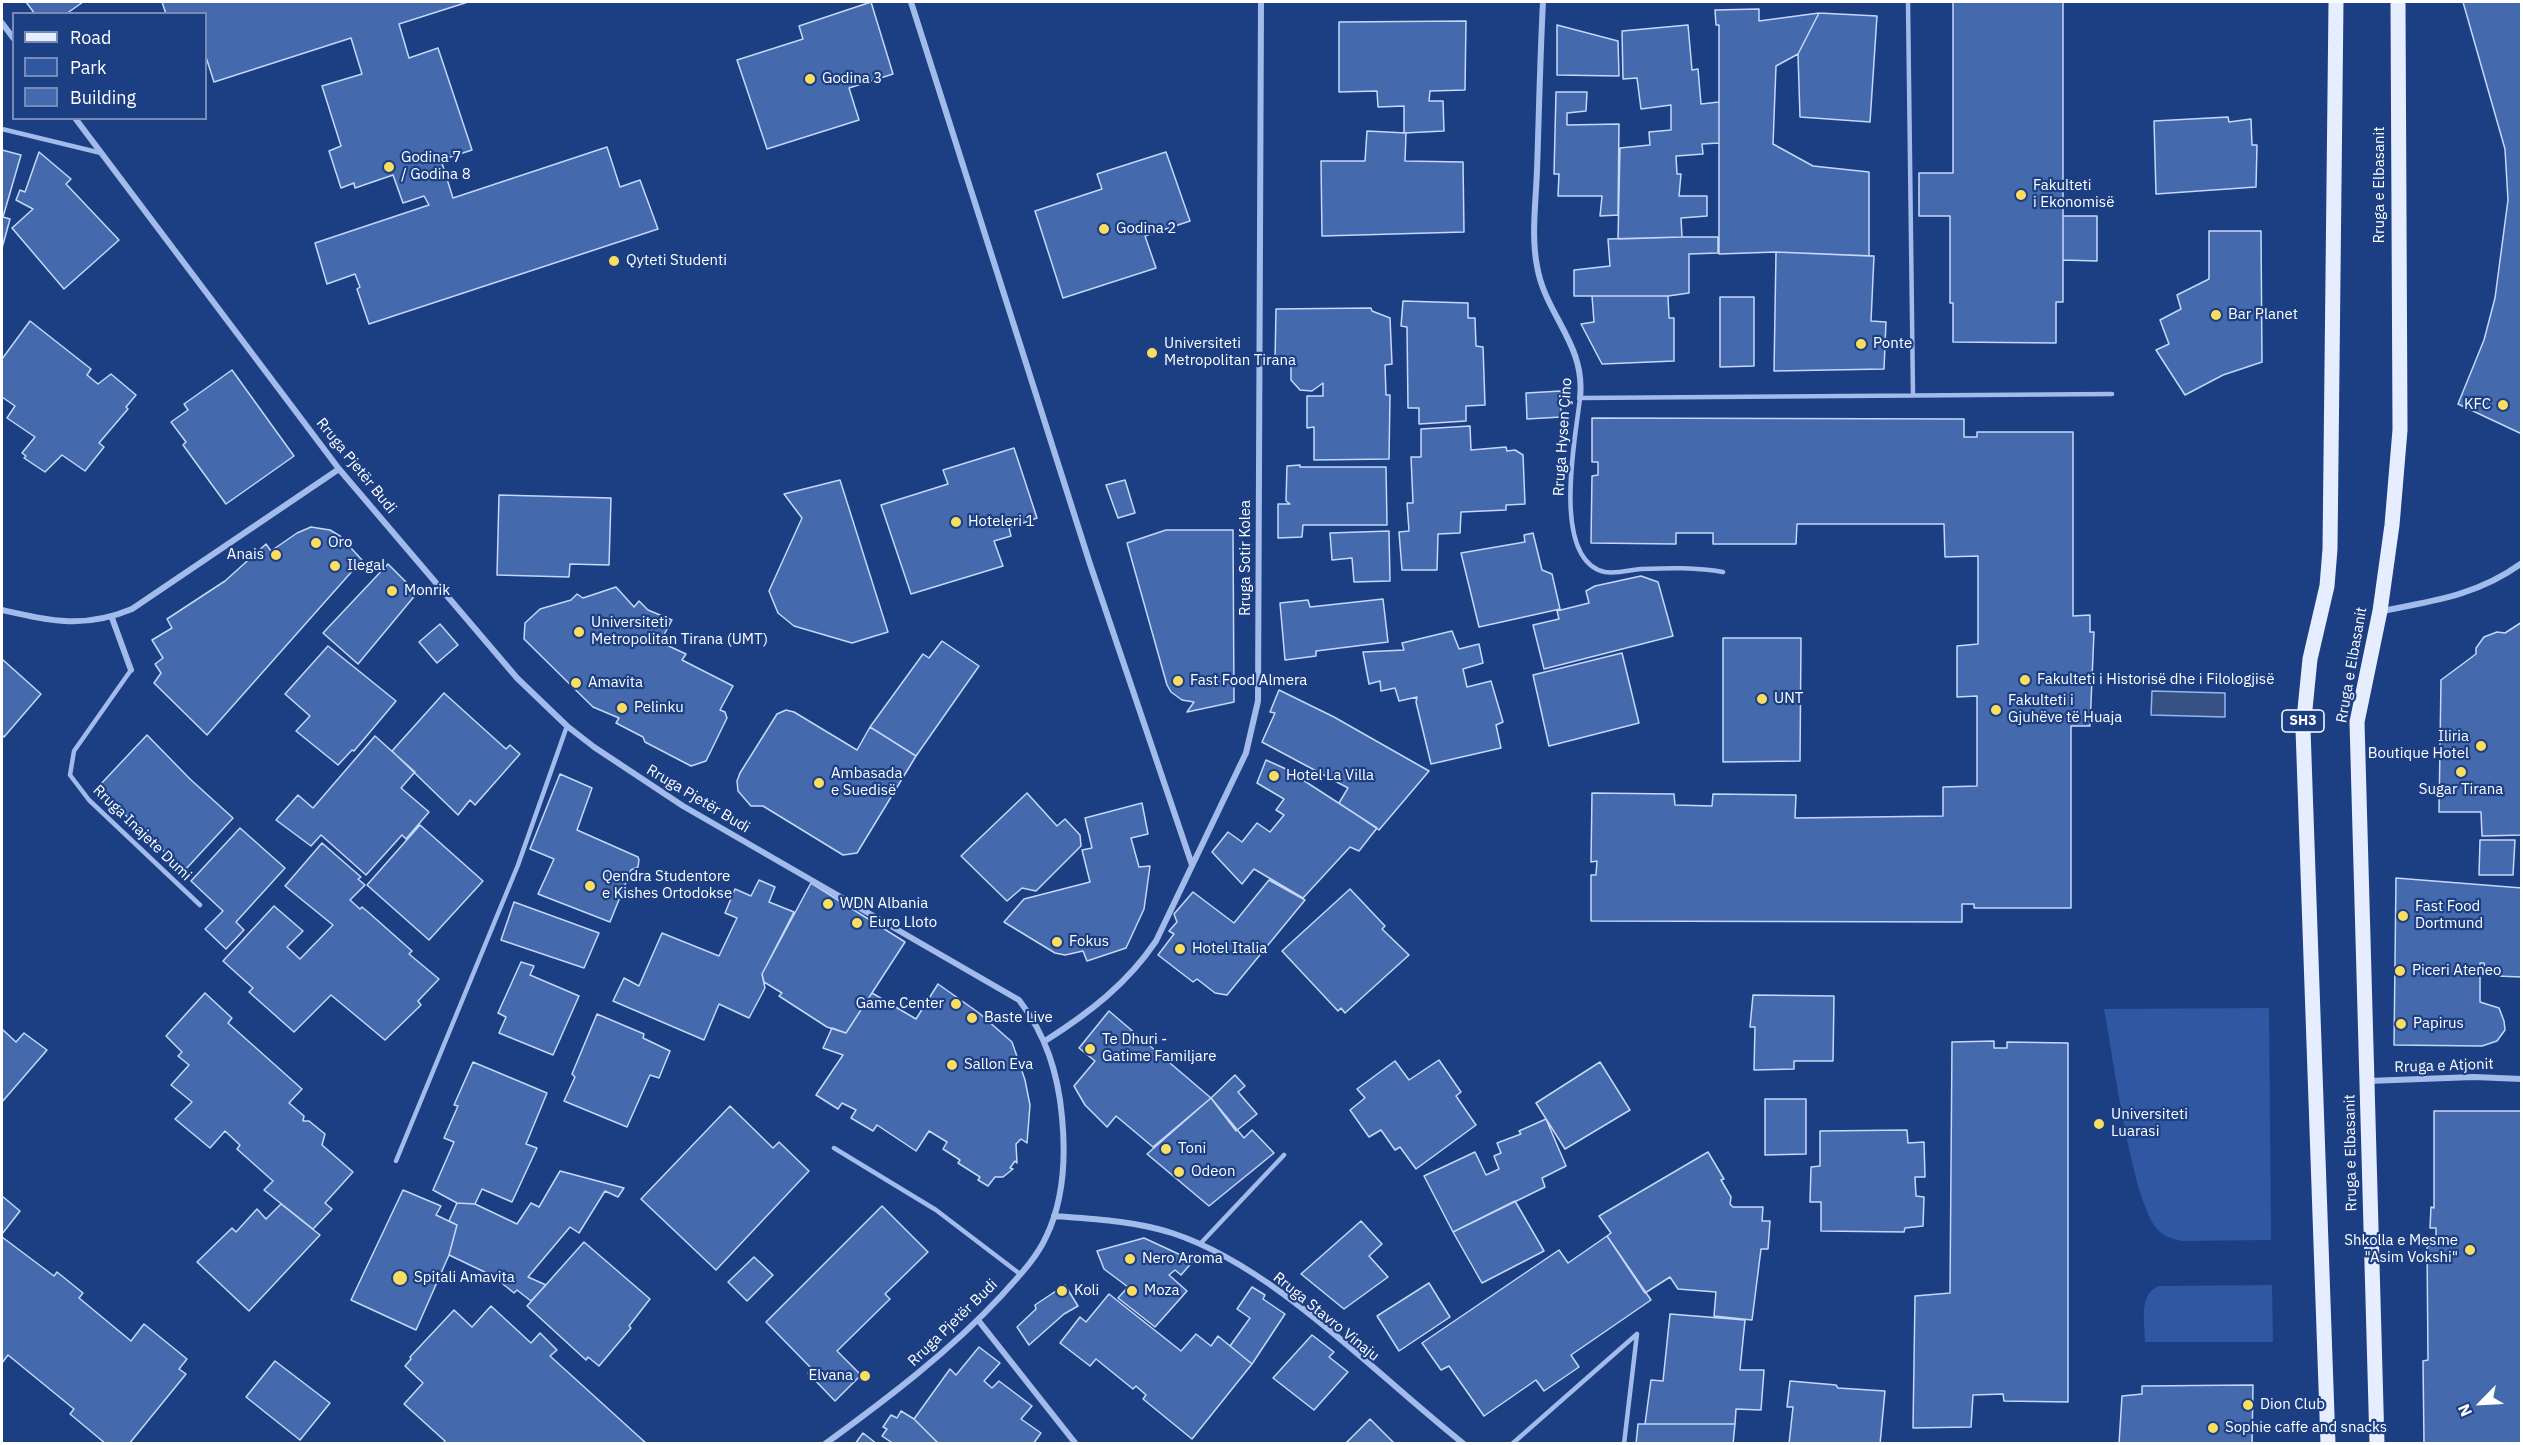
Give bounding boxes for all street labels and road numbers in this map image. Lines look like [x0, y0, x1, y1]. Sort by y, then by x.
street label: Rruga e Elbasanit [2371, 126, 2389, 244]
street label: Rruga Hysen Çino [1550, 377, 1576, 497]
street label: Rruga Pjetër Budi [312, 415, 400, 517]
street label: Rruga Sotir Kolea [1237, 500, 1255, 616]
street label: Rruga e Elbasanit [2333, 606, 2371, 724]
road number: SH3 [2282, 710, 2324, 732]
street label: Rruga Pjetër Budi [643, 761, 753, 837]
street label: Rruga Inajete Dumi [89, 781, 195, 885]
street label: Rruga e Atjonit [2394, 1055, 2494, 1077]
street label: Rruga e Elbasanit [2341, 1094, 2361, 1212]
street label: Rruga Stavro Vinaju [1269, 1269, 1383, 1365]
street label: Rruga Pjetër Budi [905, 1276, 1001, 1370]

